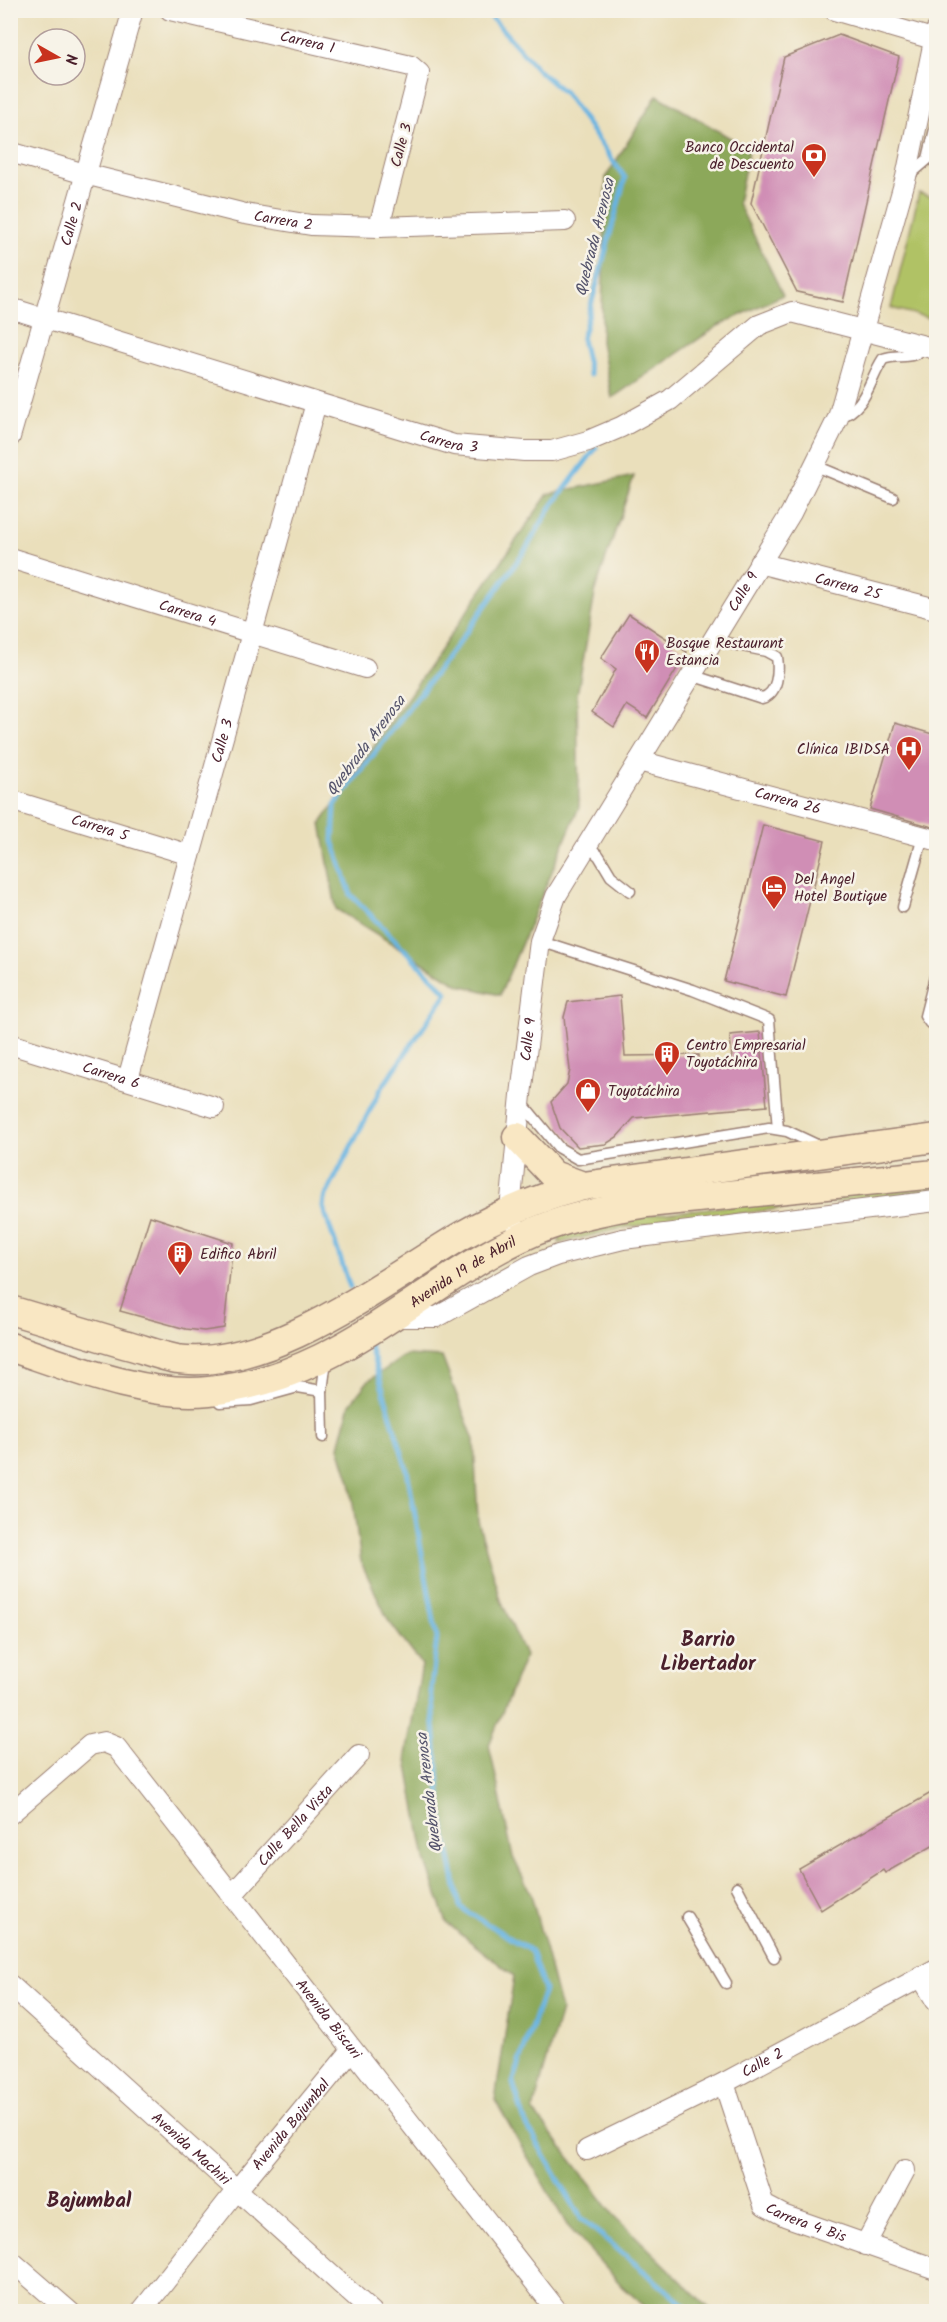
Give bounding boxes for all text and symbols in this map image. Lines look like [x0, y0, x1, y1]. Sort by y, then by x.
street label: Carrera 1 [277, 25, 337, 61]
north arrow [27, 27, 87, 87]
text: N [57, 52, 83, 66]
street label: Calle 3 [385, 120, 419, 170]
place label: Banco Occidental de Descuento [685, 136, 794, 177]
bank icon: Banco Occidental de Descuento [799, 141, 829, 179]
water label: Quebrada Arenosa [569, 174, 623, 299]
street label: Calle 2 [55, 199, 90, 249]
street label: Carrera 2 [252, 205, 315, 238]
street label: Carrera 3 [416, 424, 479, 460]
street label: Calle 9 [722, 567, 766, 617]
street label: Carrera 25 [812, 567, 884, 607]
street label: Carrera 4 [156, 594, 219, 634]
place label: Bosque Restaurant Estancia [666, 632, 784, 673]
restaurant icon: Bosque Restaurant Estancia [632, 637, 662, 675]
water label: Quebrada Arenosa [320, 689, 413, 802]
street label: Calle 3 [205, 716, 241, 766]
hospital icon: Clínica IBIDSA [894, 734, 924, 772]
place label: Clínica IBIDSA [797, 738, 890, 762]
street label: Carrera 26 [752, 781, 823, 822]
street label: Carrera 5 [68, 808, 132, 849]
place label: Del Angel Hotel Boutique [794, 868, 887, 909]
hotel icon: Del Angel Hotel Boutique [759, 873, 789, 911]
street label: Calle 9 [514, 1016, 544, 1063]
place label: Centro Empresarial Toyotáchira [686, 1034, 806, 1075]
building icon: Centro Empresarial Toyotáchira [652, 1039, 682, 1077]
street label: Carrera 6 [79, 1056, 143, 1096]
shop icon: Toyotáchira [573, 1076, 603, 1114]
place label: Toyotáchira [608, 1080, 680, 1104]
street label: Avenida 19 de Abril [405, 1230, 521, 1315]
building icon: Edifico Abril [165, 1239, 195, 1277]
place label: Edifico Abril [200, 1243, 277, 1267]
district label: Barrio Libertador [660, 1624, 757, 1681]
water label: Quebrada Arenosa [410, 1730, 449, 1854]
street label: Calle Bella Vista [252, 1780, 340, 1873]
street label: Avenida Biscuri [289, 1974, 368, 2066]
street label: Calle 2 [737, 2042, 788, 2084]
street label: Avenida Bajumbal [246, 2074, 337, 2176]
street label: Avenida Machiri [145, 2107, 237, 2193]
district label: Bajumbal [47, 2185, 132, 2218]
street label: Carrera 4 Bis [761, 2197, 850, 2250]

